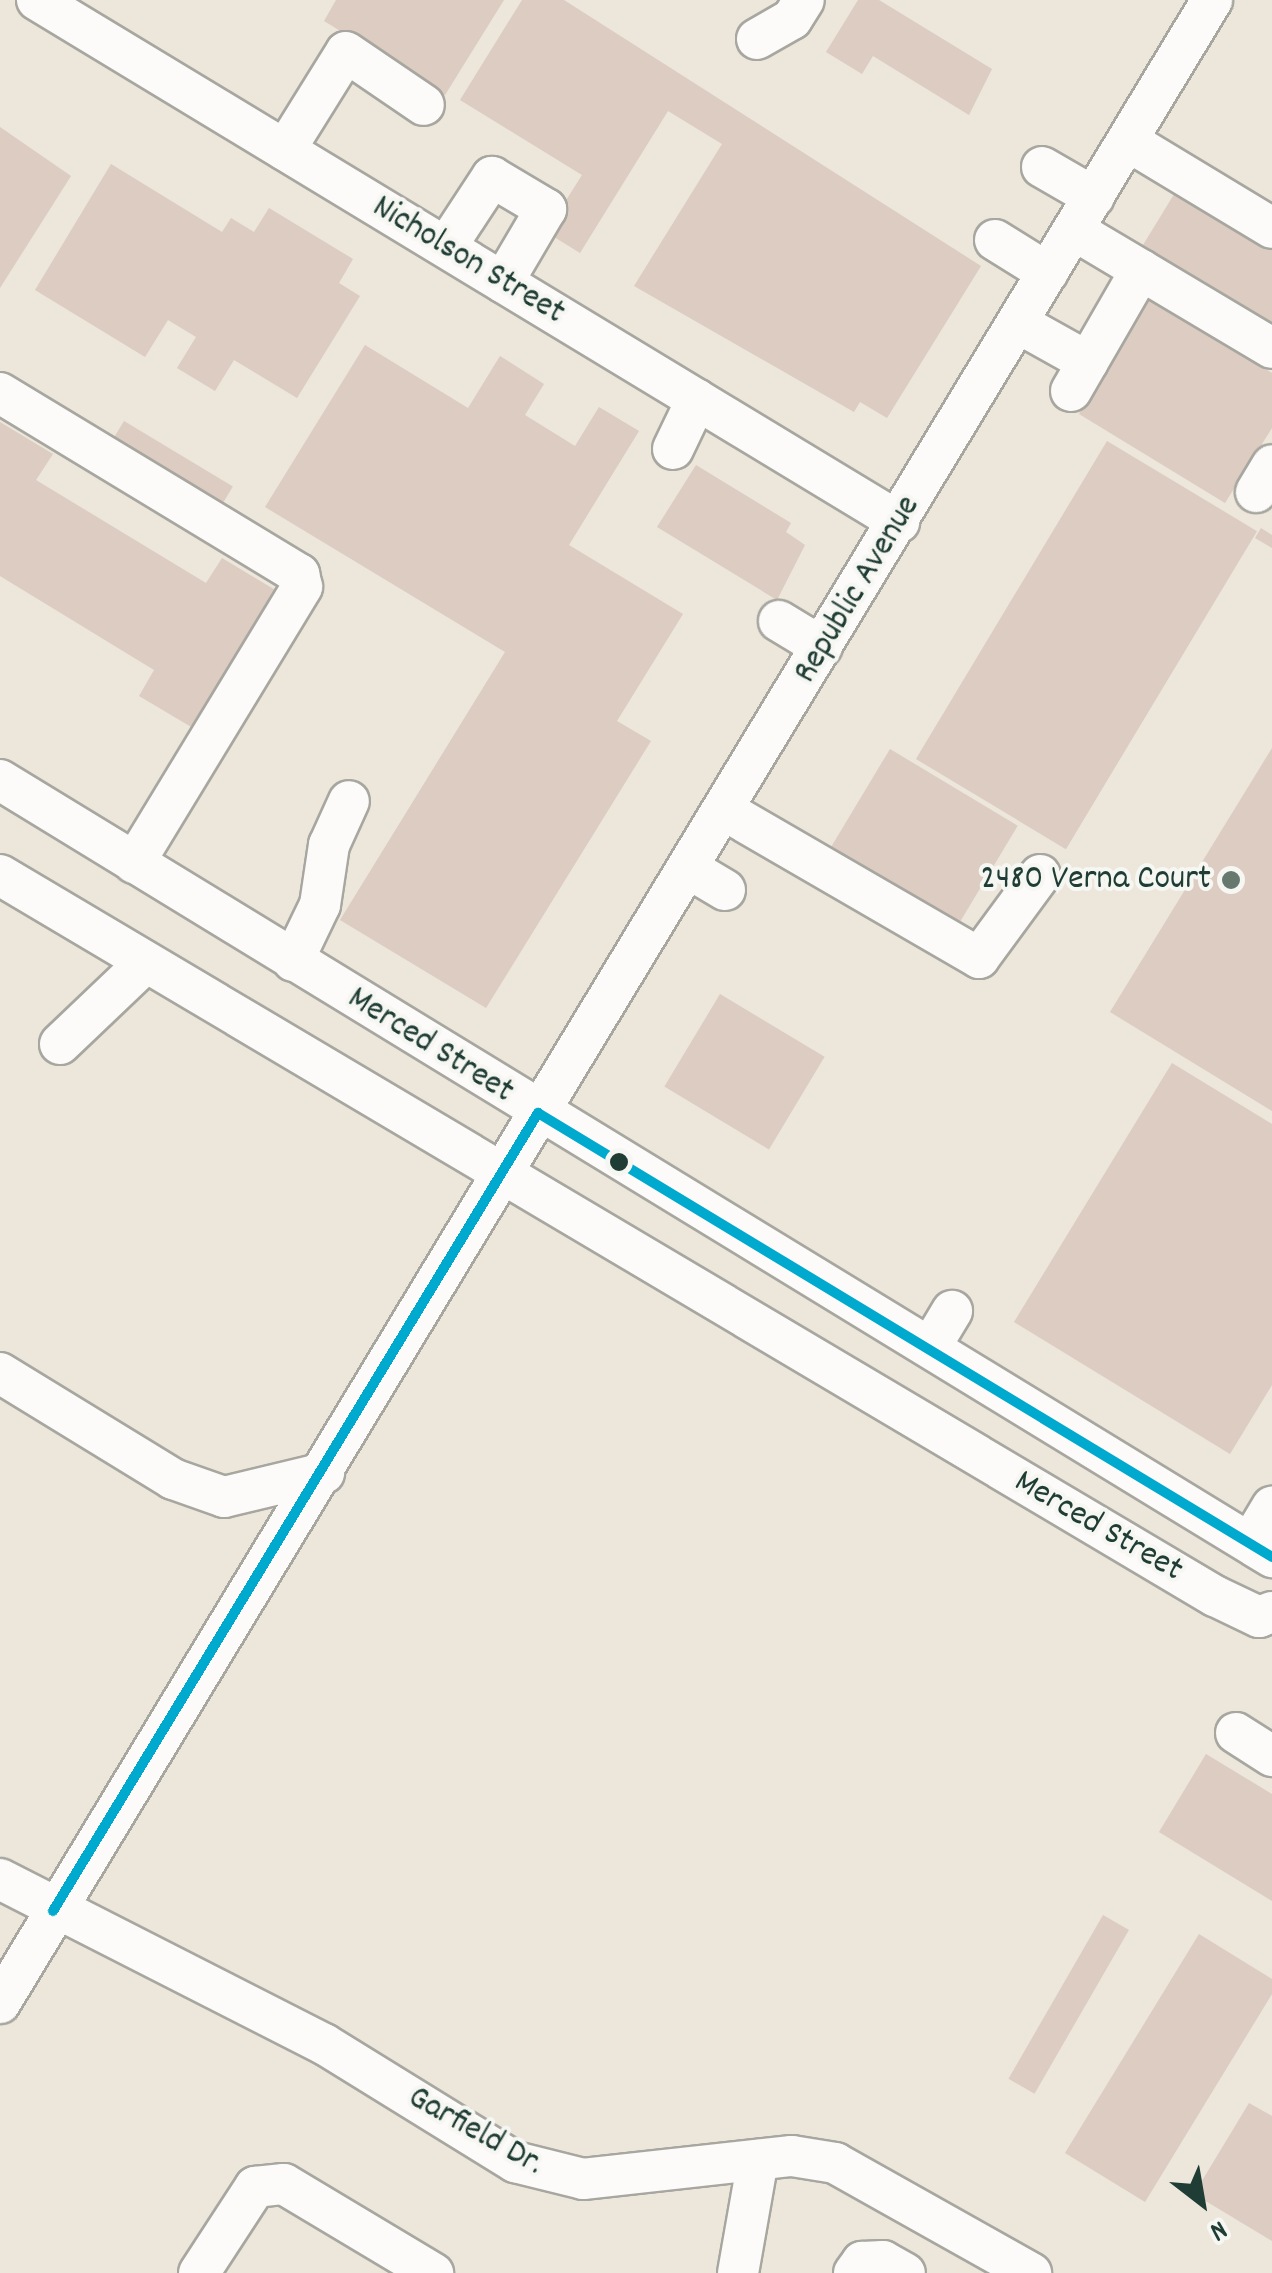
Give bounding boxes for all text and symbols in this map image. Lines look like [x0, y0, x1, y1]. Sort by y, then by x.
street label: Nicholson Street [364, 187, 572, 335]
street label: Republic Avenue [786, 489, 930, 691]
place label: 2480 Verna Court [980, 859, 1211, 901]
marker: 2480 Verna Court [1220, 869, 1242, 891]
street label: Merced Street [339, 978, 521, 1114]
unlabelled marker [609, 1152, 629, 1172]
street label: Merced Street [1006, 1462, 1190, 1592]
street label: Garfield Dr. [400, 2078, 550, 2186]
north arrow [1152, 2153, 1252, 2253]
text: N [1201, 2208, 1234, 2249]

